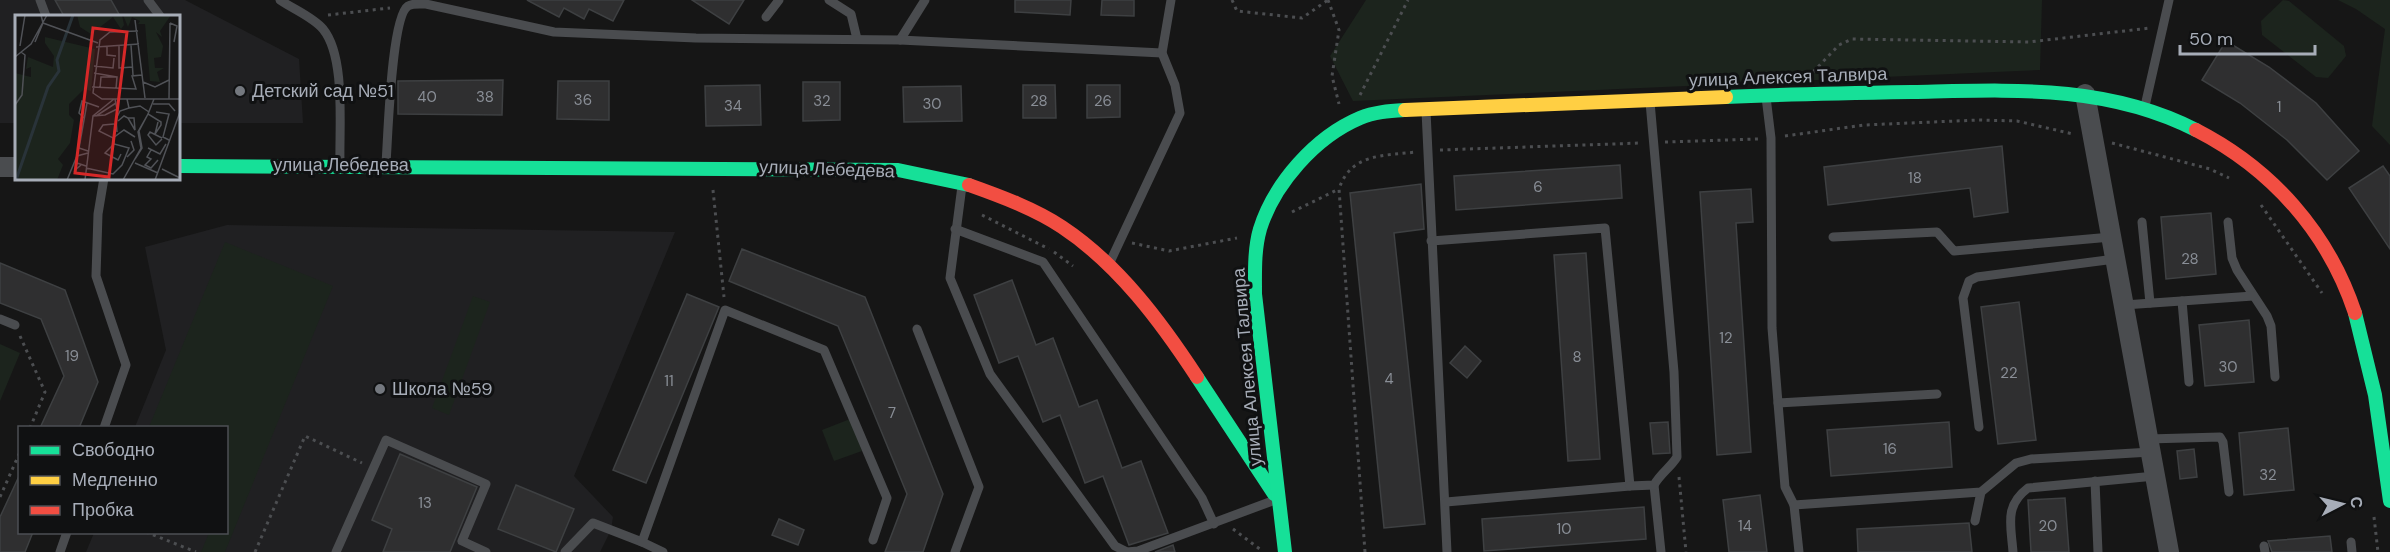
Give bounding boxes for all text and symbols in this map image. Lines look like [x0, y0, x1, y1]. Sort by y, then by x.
inset map [15, 15, 180, 180]
scale bar [2180, 18, 2315, 56]
text: 50 m [2189, 27, 2233, 51]
street label: улица Алексея Талвира [1688, 62, 1889, 92]
place label: Детский сад №51 [252, 79, 394, 103]
marker: Детский сад №51 [233, 84, 247, 98]
house number: 40 [417, 87, 437, 107]
house number: 38 [476, 87, 494, 107]
house number: 36 [574, 90, 592, 110]
house number: 32 [813, 91, 831, 111]
house number: 28 [1030, 91, 1048, 111]
house number: 26 [1094, 91, 1112, 111]
house number: 30 [922, 94, 942, 114]
house number: 34 [724, 96, 742, 116]
house number: 1 [2277, 97, 2281, 117]
street label: улица Лебедева [273, 153, 410, 177]
street label: улица Лебедева [759, 155, 896, 183]
house number: 18 [1908, 168, 1922, 188]
house number: 6 [1533, 177, 1543, 197]
house number: 28 [2181, 249, 2199, 269]
street label: улица Алексея Талвира [1226, 266, 1268, 467]
house number: 12 [1719, 328, 1733, 348]
house number: 19 [65, 346, 79, 366]
house number: 8 [1572, 347, 1582, 367]
house number: 30 [2218, 357, 2238, 377]
house number: 22 [2000, 363, 2018, 383]
house number: 4 [1384, 369, 1394, 389]
house number: 11 [664, 371, 674, 391]
place label: Школа №59 [392, 377, 493, 401]
marker: Школа №59 [373, 382, 387, 396]
house number: 7 [888, 403, 896, 423]
legend [18, 426, 228, 534]
text: Свободно [72, 438, 155, 462]
house number: 16 [1883, 439, 1897, 459]
house number: 32 [2259, 465, 2277, 485]
text: Медленно [72, 468, 158, 492]
north arrow [2312, 474, 2372, 534]
house number: 13 [418, 493, 432, 513]
text: С [2345, 495, 2368, 510]
text: Пробка [72, 498, 135, 522]
house number: 14 [1738, 516, 1752, 536]
house number: 20 [2039, 516, 2057, 536]
house number: 10 [1557, 519, 1571, 539]

